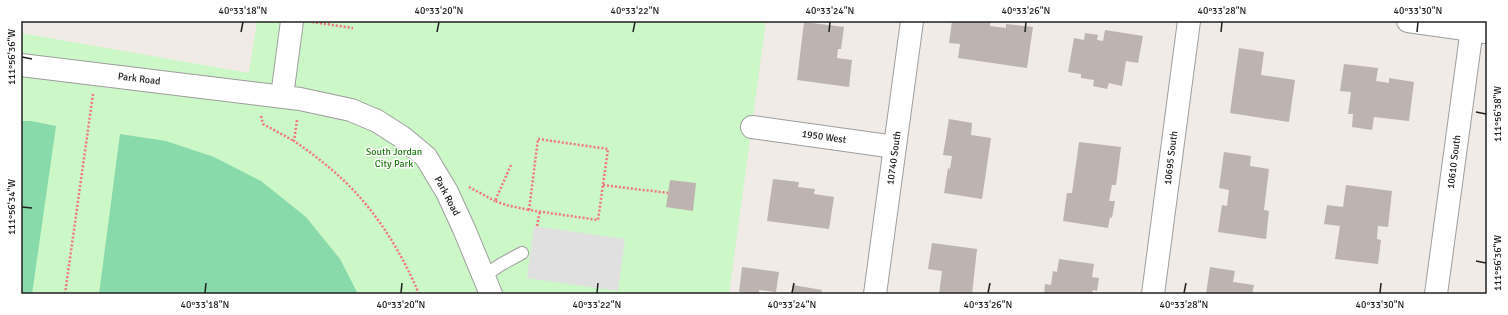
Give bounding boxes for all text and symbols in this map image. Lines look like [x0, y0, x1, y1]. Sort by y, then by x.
text: 40°33'18"N [219, 5, 267, 17]
text: 40°33'20"N [415, 5, 463, 17]
text: 40°33'22"N [611, 5, 659, 17]
text: 40°33'24"N [806, 5, 854, 17]
text: 40°33'26"N [1002, 5, 1050, 17]
text: 40°33'28"N [1198, 5, 1246, 17]
text: 40°33'30"N [1394, 5, 1442, 17]
text: 111°56'36"W [6, 29, 18, 85]
street label: Park Road [117, 70, 161, 88]
text: 111°56'38"W [1492, 86, 1504, 142]
street label: 1950 West [801, 128, 848, 146]
street label: 10740 South [884, 130, 904, 186]
street label: 10695 South [1162, 130, 1180, 186]
street label: 10610 South [1445, 134, 1463, 190]
park label: South Jordan City Park [366, 146, 422, 170]
street label: Park Road [432, 174, 462, 218]
text: 111°56'34"W [6, 179, 18, 235]
text: 111°56'36"W [1492, 235, 1504, 291]
text: 40°33'18"N [181, 299, 229, 311]
text: 40°33'20"N [377, 299, 425, 311]
text: 40°33'22"N [573, 299, 621, 311]
text: 40°33'24"N [768, 299, 816, 311]
text: 40°33'26"N [964, 299, 1012, 311]
text: 40°33'28"N [1160, 299, 1208, 311]
text: 40°33'30"N [1356, 299, 1404, 311]

